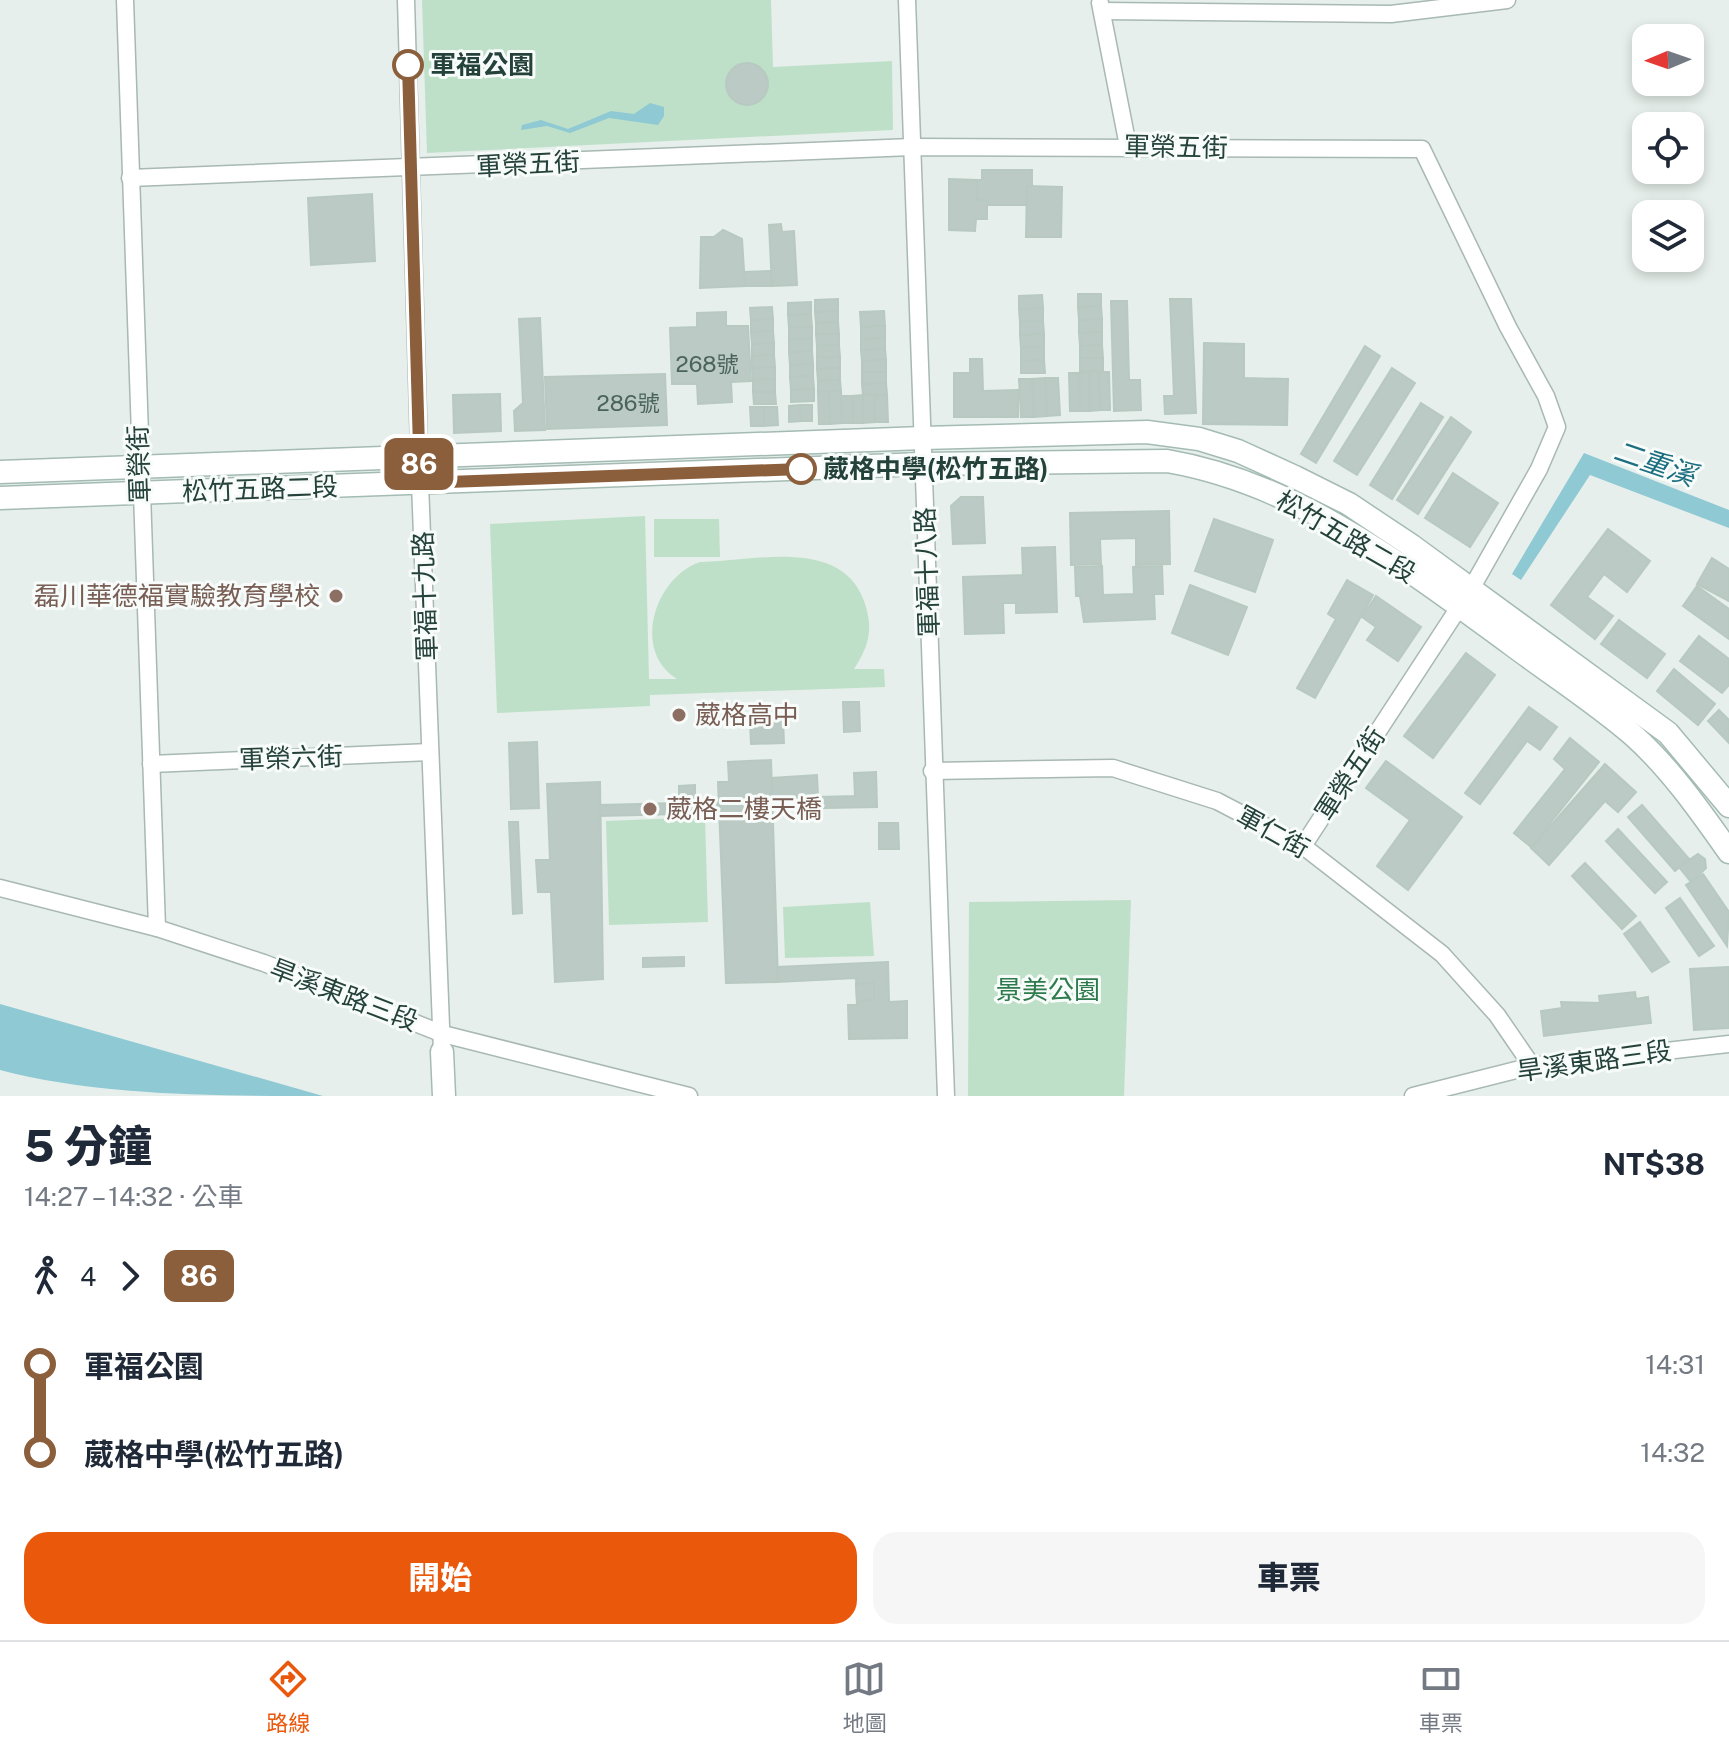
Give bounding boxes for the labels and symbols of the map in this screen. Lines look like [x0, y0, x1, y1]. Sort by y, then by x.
north arrow [1632, 24, 1704, 96]
place label: 軍福公園 [430, 49, 534, 80]
marker: 軍福公園 [393, 50, 423, 80]
street label: 軍榮五街 [1124, 130, 1228, 163]
street label: 軍榮五街 [475, 145, 581, 182]
house number: 268號 [676, 351, 738, 377]
house number: 286號 [597, 390, 659, 416]
street label: 軍榮街 [122, 424, 155, 504]
water label: 二重溪 [1610, 433, 1704, 493]
line badge: 86 [383, 438, 455, 490]
place label: 葳格中學(松竹五路) [823, 453, 1048, 484]
marker: 葳格中學(松竹五路) [786, 454, 816, 484]
street label: 松竹五路二段 [181, 470, 338, 507]
street label: 松竹五路二段 [1271, 484, 1422, 589]
street label: 軍福十八路 [909, 507, 944, 638]
street label: 軍福十九路 [407, 531, 442, 662]
place label: 磊川華德福實驗教育學校 [34, 580, 320, 611]
marker: 磊川華德福實驗教育學校 [327, 587, 345, 605]
place label: 葳格高中 [695, 699, 799, 730]
marker: 葳格高中 [670, 706, 688, 724]
street label: 軍榮五街 [1308, 722, 1391, 826]
street label: 軍榮六街 [238, 740, 343, 775]
place label: 葳格二樓天橋 [666, 793, 822, 824]
street label: 軍仁街 [1232, 799, 1315, 864]
marker: 葳格二樓天橋 [641, 800, 659, 818]
street label: 旱溪東路三段 [266, 952, 423, 1037]
park label: 景美公園 [996, 974, 1100, 1005]
street label: 旱溪東路三段 [1515, 1034, 1673, 1087]

